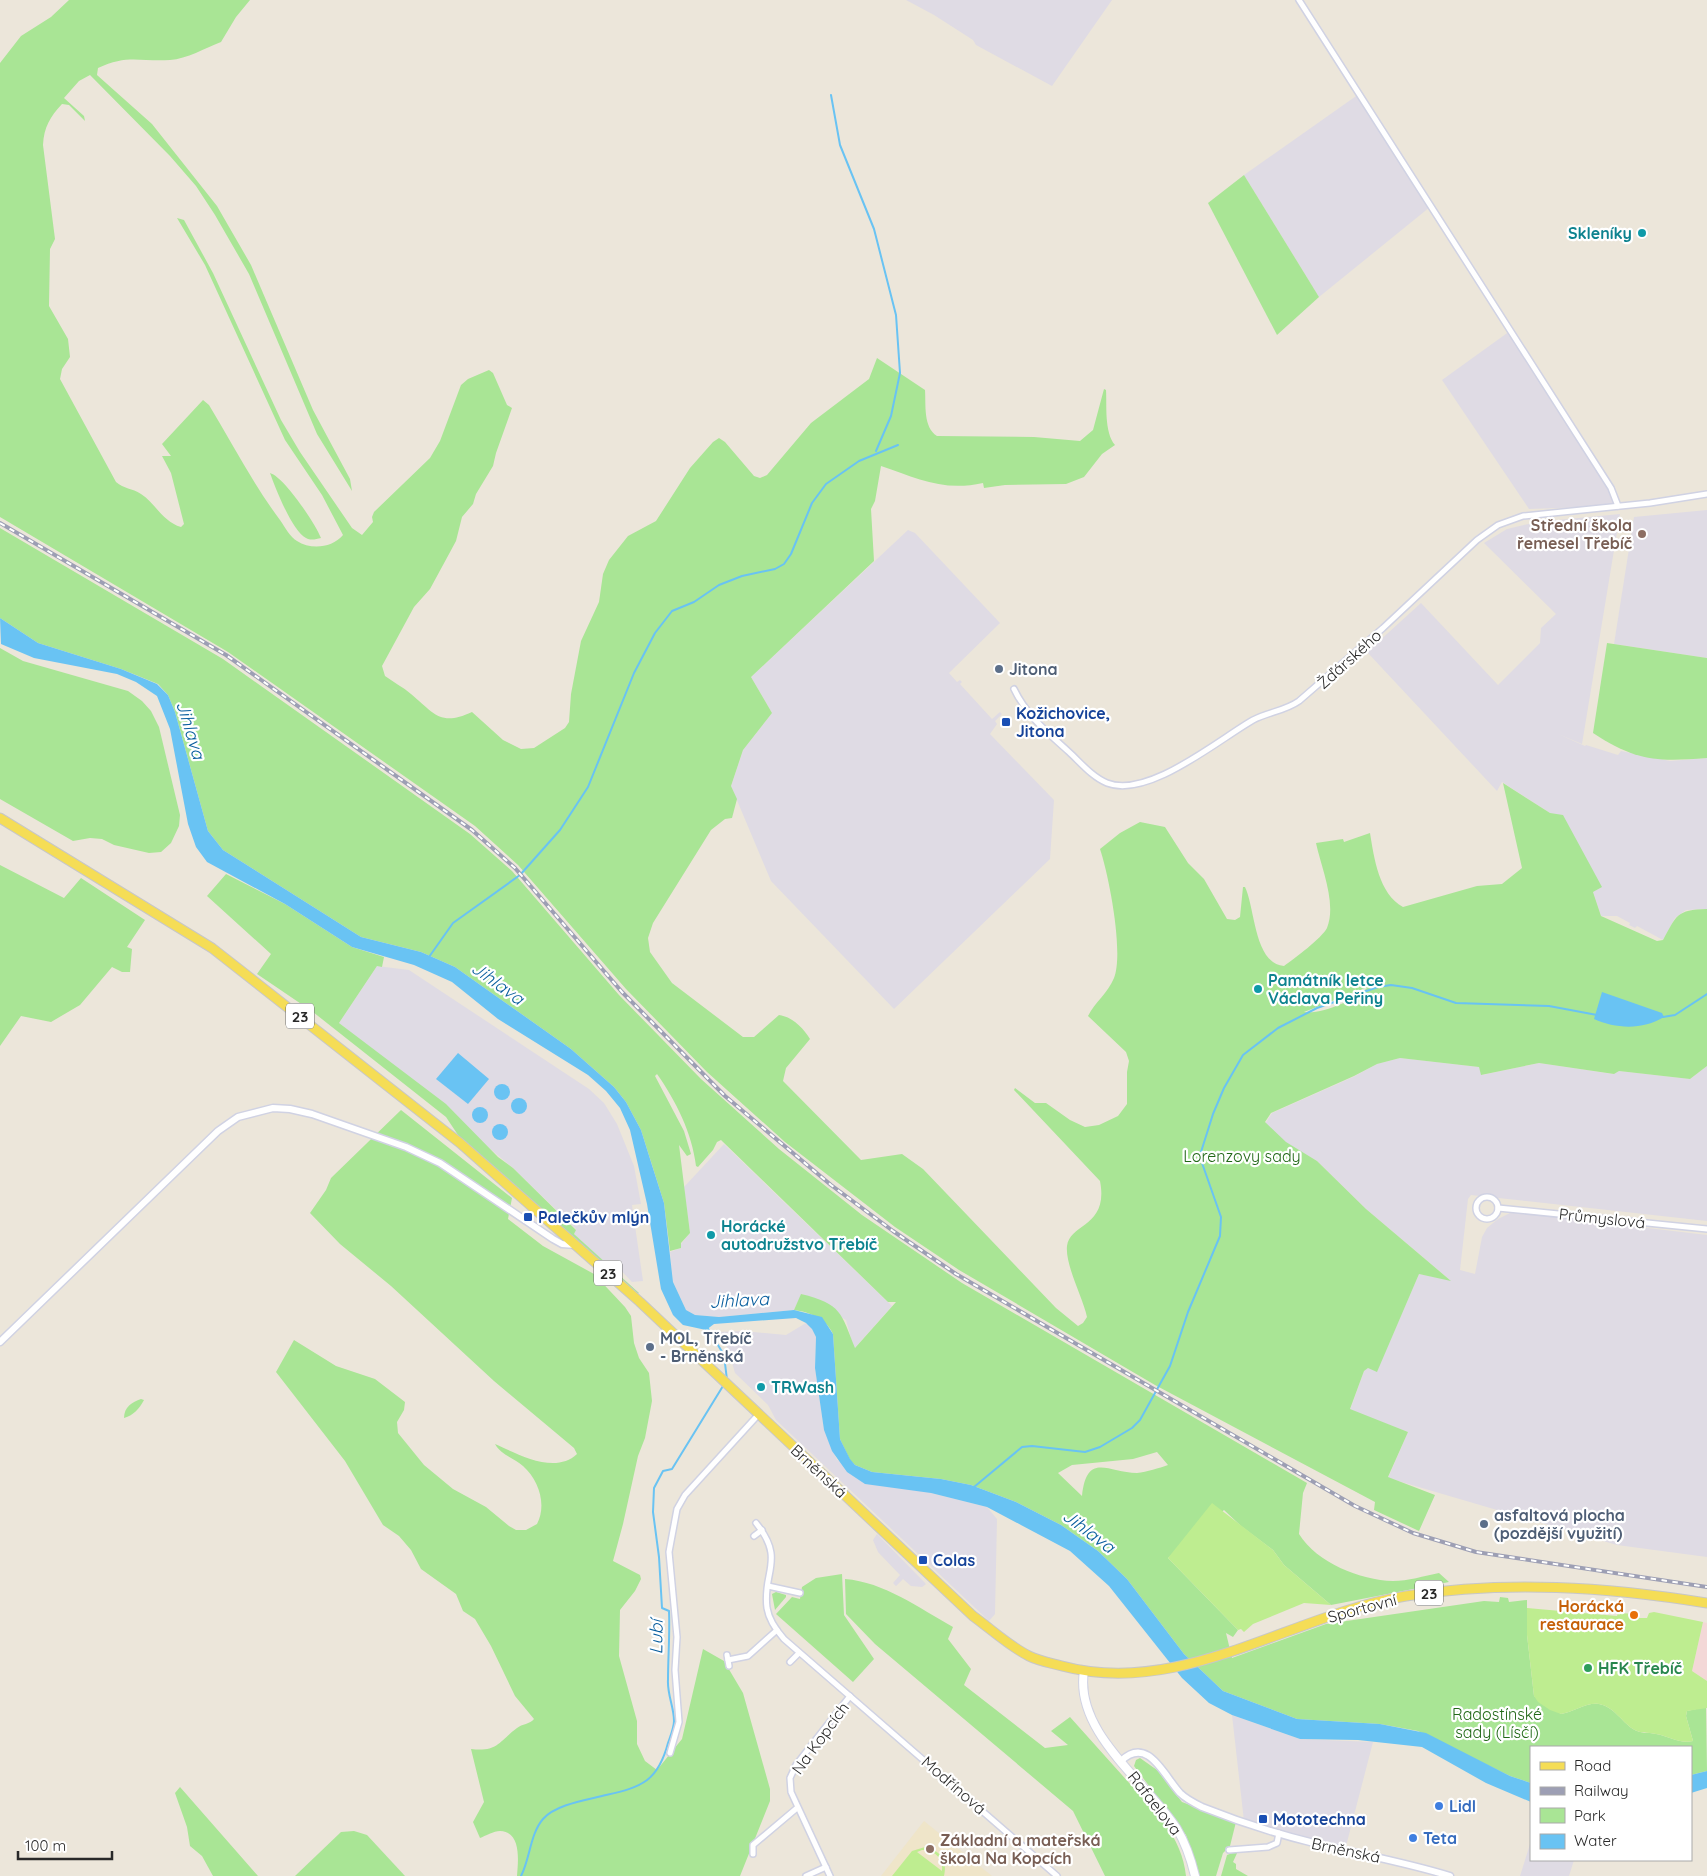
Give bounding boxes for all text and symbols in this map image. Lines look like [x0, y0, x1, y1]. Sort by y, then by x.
place label: Skleníky [1568, 223, 1632, 243]
marker: Skleníky [1636, 227, 1648, 239]
place label: Střední škola řemesel Třebíč [1517, 515, 1632, 553]
marker: Střední škola řemesel Třebíč [1636, 528, 1648, 540]
street label: Žďárského [1313, 625, 1385, 693]
place label: Jitona [1009, 659, 1058, 679]
marker: Jitona [993, 663, 1005, 675]
water label: Jihlava [171, 698, 211, 763]
place label: Kožichovice, Jitona [1016, 703, 1110, 741]
marker: Kožichovice, Jitona [1000, 716, 1012, 728]
water label: Jihlava [467, 956, 530, 1010]
place label: Památník letce Václava Peřiny [1268, 970, 1384, 1008]
marker: Památník letce Václava Peřiny [1252, 983, 1264, 995]
road number: 23 [286, 1004, 314, 1028]
park label: Lorenzovy sady [1183, 1146, 1301, 1166]
street label: Průmyslová [1558, 1204, 1646, 1232]
place label: Palečkův mlýn [538, 1207, 649, 1227]
marker: Palečkův mlýn [522, 1211, 534, 1223]
place label: Horácké autodružstvo Třebíč [721, 1216, 877, 1254]
marker: Horácké autodružstvo Třebíč [705, 1229, 717, 1241]
road number: 23 [594, 1260, 622, 1286]
water label: Jihlava [709, 1287, 770, 1313]
place label: MOL, Třebíč - Brněnská [660, 1328, 752, 1366]
marker: MOL, Třebíč - Brněnská [644, 1341, 656, 1353]
place label: TRWash [771, 1377, 834, 1397]
marker: TRWash [755, 1381, 767, 1393]
street label: Brněnská [787, 1440, 851, 1502]
water label: Jihlava [1058, 1504, 1121, 1559]
place label: asfaltová plocha (pozdější využití) [1494, 1505, 1625, 1543]
marker: asfaltová plocha (pozdější využití) [1478, 1518, 1490, 1530]
place label: Colas [933, 1550, 975, 1570]
marker: Colas [917, 1554, 929, 1566]
road number: 23 [1415, 1580, 1443, 1606]
street label: Sportovní [1325, 1589, 1399, 1627]
place label: Horácká restaurace [1540, 1596, 1624, 1634]
marker: Horácká restaurace [1628, 1609, 1640, 1621]
water label: Lubí [644, 1616, 668, 1654]
place label: HFK Třebíč [1598, 1658, 1682, 1678]
marker: HFK Třebíč [1582, 1662, 1594, 1674]
street label: Na Kopcích [787, 1698, 853, 1778]
park label: Radostínské sady (Lísčí) [1452, 1704, 1542, 1742]
legend [1530, 1746, 1692, 1861]
street label: Modřínová [918, 1751, 990, 1819]
text: Road [1574, 1756, 1611, 1775]
street label: Rafaelova [1124, 1767, 1186, 1839]
text: Railway [1574, 1781, 1629, 1800]
place label: Lidl [1449, 1796, 1476, 1816]
marker: Lidl [1433, 1800, 1445, 1812]
text: Park [1574, 1806, 1606, 1825]
place label: Mototechna [1273, 1809, 1366, 1829]
marker: Mototechna [1257, 1813, 1269, 1825]
scale bar [18, 1828, 111, 1860]
place label: Teta [1423, 1828, 1457, 1848]
place label: Základní a mateřská škola Na Kopcích [940, 1830, 1101, 1868]
text: Water [1574, 1831, 1617, 1850]
marker: Teta [1407, 1832, 1419, 1844]
street label: Brněnská [1310, 1833, 1382, 1867]
text: 100 m [25, 1836, 66, 1855]
marker: Základní a mateřská škola Na Kopcích [924, 1843, 936, 1855]

